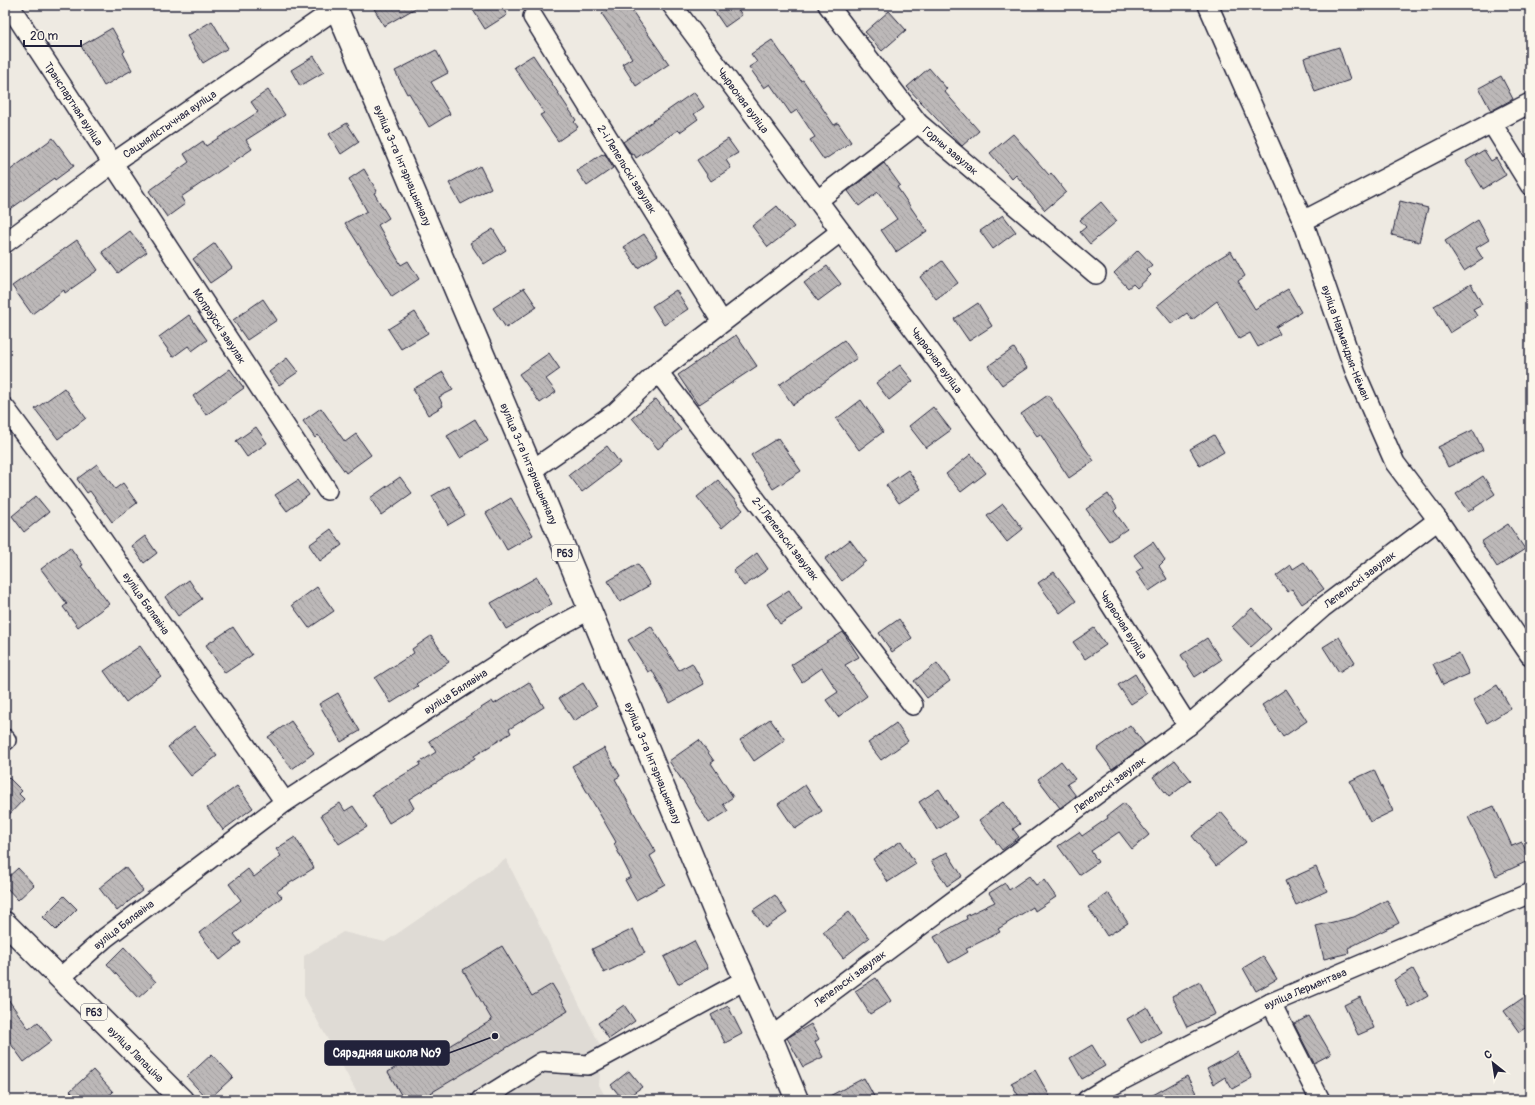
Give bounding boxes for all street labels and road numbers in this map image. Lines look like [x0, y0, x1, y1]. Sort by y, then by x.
street label: Транспартная вуліца [41, 60, 105, 148]
street label: Чырвоная вуліца [714, 65, 771, 136]
street label: Сацыялістычная вуліца [121, 88, 219, 161]
street label: вуліца 3-га Інтэрнацыяналу [371, 103, 434, 228]
street label: 2-і Лепельскі завулак [594, 123, 659, 216]
street label: Горны завулак [920, 124, 981, 178]
street label: вуліца Нармандыя-Нёман [1319, 283, 1373, 402]
street label: Мопраўскі завулак [190, 286, 249, 367]
street label: Чырвоная вуліца [908, 325, 965, 396]
street label: вуліца 3-га Інтэрнацыяналу [497, 401, 560, 527]
street label: 2-і Лепельскі завулак [749, 495, 822, 584]
road number: Р63 [552, 545, 578, 561]
street label: Лепельскі завулак [1321, 548, 1399, 612]
street label: вуліца Бялявіна [120, 570, 172, 637]
street label: Чырвоная вуліца [1097, 588, 1150, 661]
street label: вуліца Бялявіна [421, 666, 490, 717]
street label: вуліца 3-га Інтэрнацыяналу [622, 700, 684, 826]
street label: Лепельскі завулак [1070, 754, 1148, 817]
street label: вуліца Бялявіна [91, 897, 157, 952]
street label: Лепельскі завулак [810, 947, 889, 1011]
street label: вуліца Лермантава [1262, 966, 1349, 1013]
road number: Р63 [81, 1004, 107, 1020]
street label: вуліца Лапаціна [105, 1023, 166, 1085]

